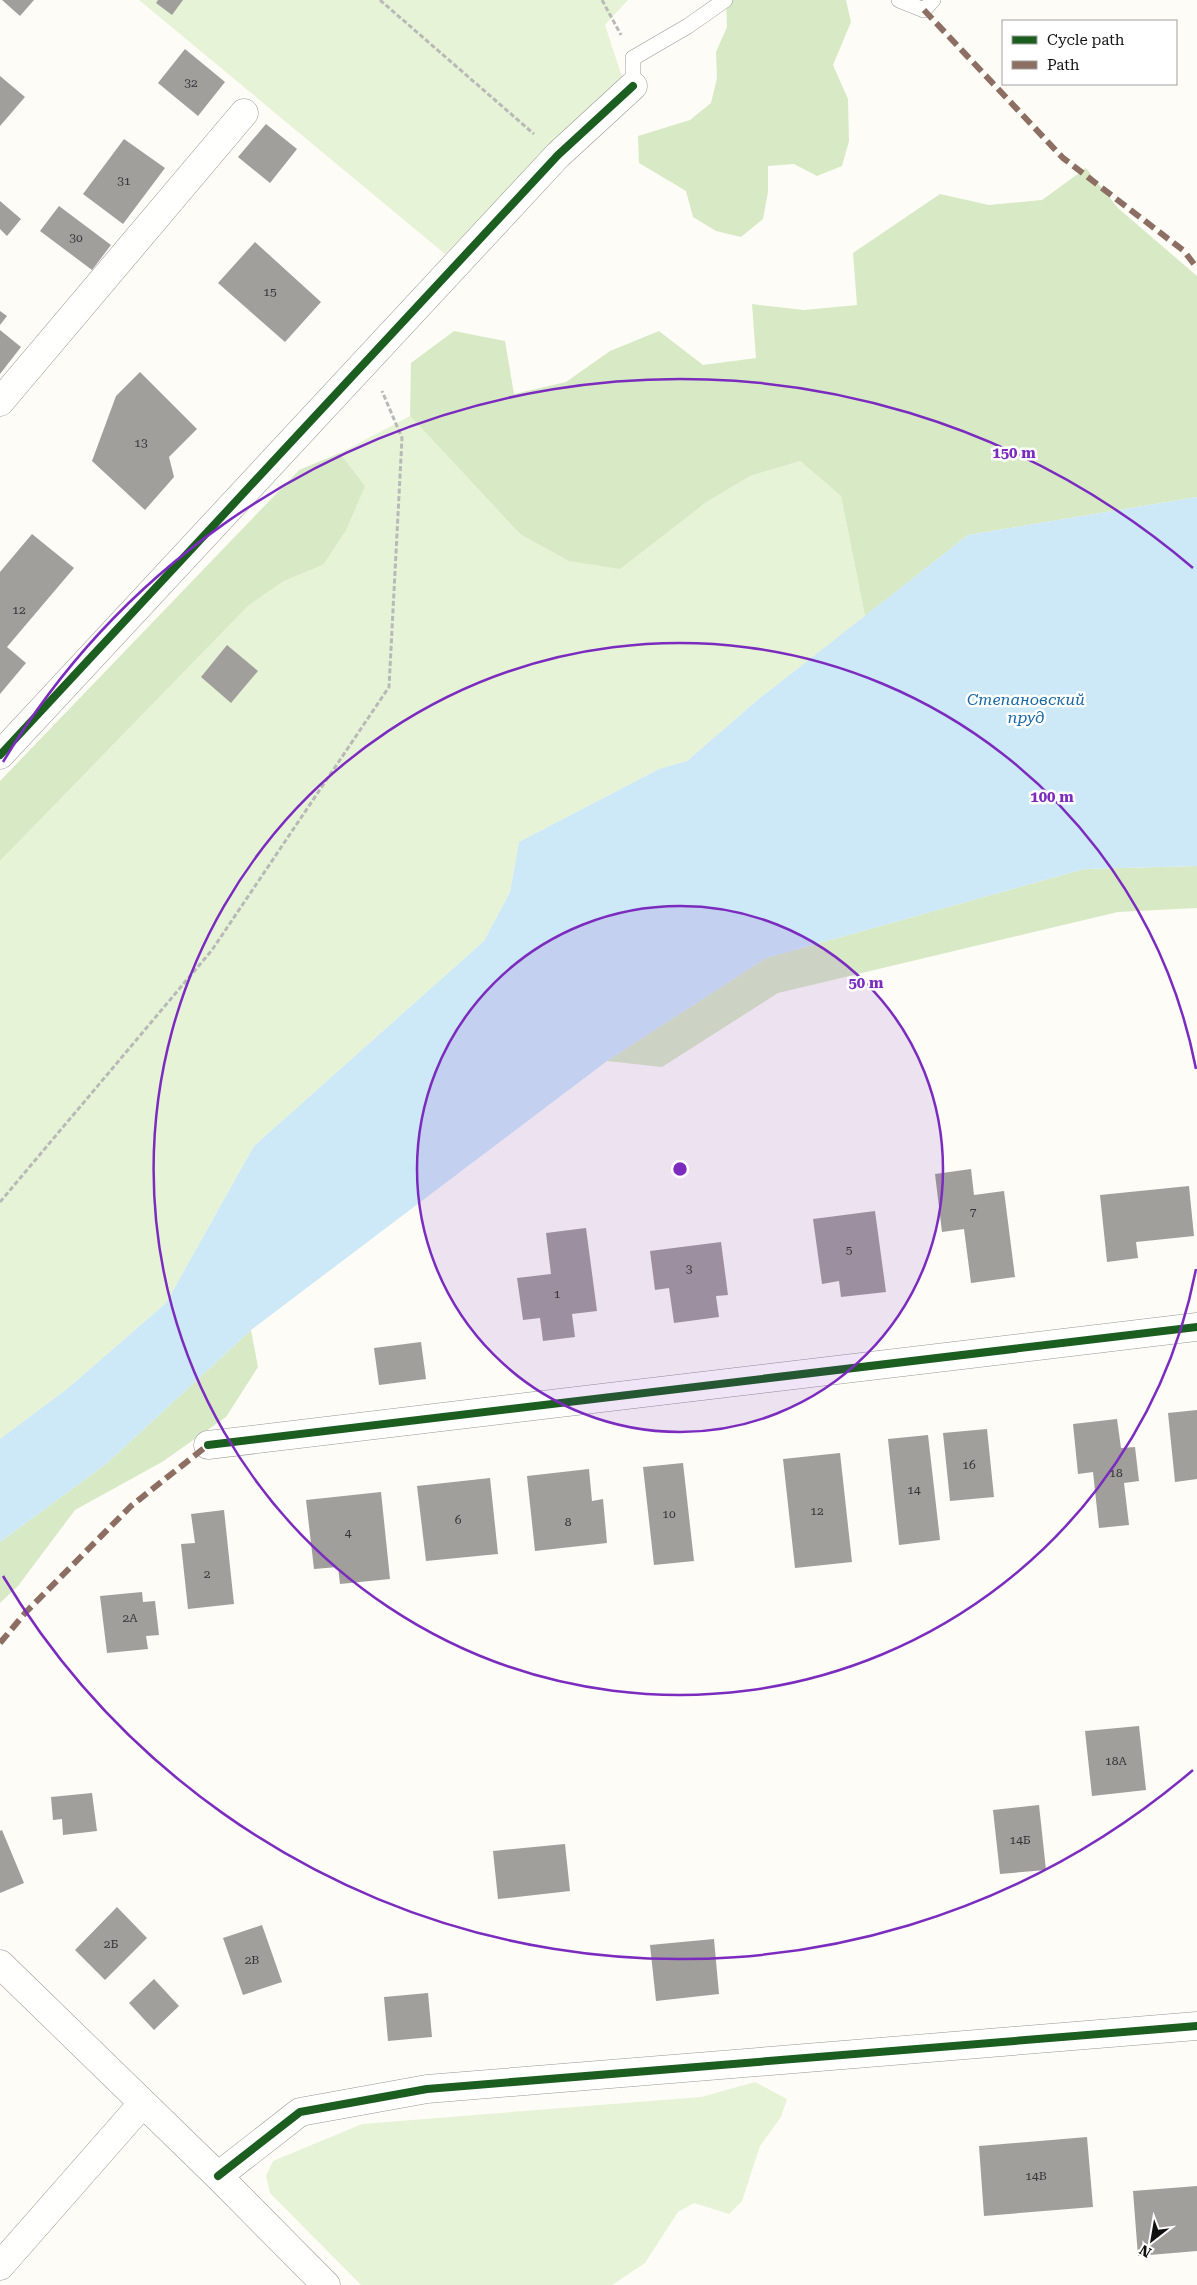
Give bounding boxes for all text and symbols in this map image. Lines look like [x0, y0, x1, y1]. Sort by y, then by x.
legend [1002, 20, 1177, 85]
text: Cycle path [1047, 31, 1125, 49]
text: Path [1047, 56, 1080, 74]
house number: 32 [184, 76, 198, 90]
house number: 31 [117, 174, 131, 188]
house number: 30 [69, 231, 83, 245]
house number: 15 [263, 285, 277, 299]
house number: 13 [134, 436, 148, 450]
text: 150 m [992, 444, 1036, 462]
house number: 12 [12, 603, 26, 617]
water label: Степановский пруд [967, 690, 1085, 727]
text: 100 m [1030, 788, 1074, 806]
text: 50 m [848, 974, 884, 992]
centre of rings [671, 1160, 689, 1178]
house number: 7 [970, 1205, 977, 1219]
house number: 5 [846, 1243, 853, 1257]
house number: 3 [686, 1262, 693, 1276]
house number: 1 [554, 1287, 561, 1301]
house number: 16 [962, 1458, 976, 1472]
house number: 18 [1109, 1466, 1123, 1480]
house number: 14 [907, 1483, 921, 1497]
house number: 12 [810, 1504, 824, 1518]
house number: 10 [662, 1507, 676, 1521]
house number: 6 [455, 1513, 462, 1527]
house number: 8 [565, 1515, 572, 1529]
house number: 4 [345, 1526, 352, 1540]
house number: 2 [204, 1567, 211, 1581]
house number: 2А [122, 1611, 138, 1625]
house number: 18А [1105, 1754, 1128, 1768]
house number: 14Б [1009, 1833, 1031, 1847]
house number: 2Б [104, 1937, 119, 1951]
house number: 2В [245, 1953, 259, 1967]
house number: 14В [1025, 2169, 1047, 2183]
north arrow [1127, 2215, 1177, 2265]
text: N [1136, 2241, 1154, 2261]

